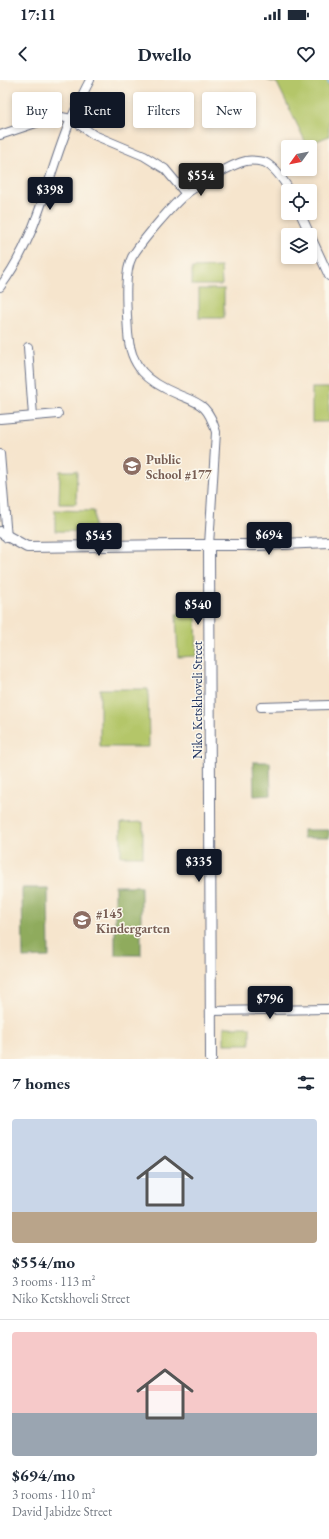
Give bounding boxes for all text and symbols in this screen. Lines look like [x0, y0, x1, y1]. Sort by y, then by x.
text: 17:11 [20, 5, 56, 24]
icon: back [12, 43, 34, 65]
text: Dwello [138, 43, 191, 66]
icon: heart [295, 43, 317, 65]
chip: Buy [12, 92, 62, 128]
chip: Rent [70, 92, 125, 128]
chip: Filters [133, 92, 194, 128]
chip: New [202, 92, 256, 128]
north arrow [281, 140, 317, 176]
map controls [281, 140, 317, 264]
pin: $554 [177, 163, 225, 197]
text: $554 [188, 167, 214, 184]
pin: $398 [26, 177, 74, 211]
text: $398 [37, 181, 63, 198]
button: locate [281, 184, 317, 220]
button: layers [281, 228, 317, 264]
place label: Public School #177 [146, 451, 212, 483]
school or university icon: Public School #177 [121, 455, 143, 477]
pin: $694 [245, 522, 293, 556]
pin: $545 [75, 523, 123, 557]
text: $694 [256, 526, 282, 543]
text: $545 [86, 527, 112, 544]
pin: $540 [174, 592, 222, 626]
text: $540 [185, 596, 211, 613]
street label: Niko Ketskhoveli Street [189, 641, 206, 759]
pin: $335 [175, 849, 223, 883]
text: $335 [186, 853, 212, 870]
place label: #145 Kindergarten [96, 905, 171, 937]
school or university icon: #145 Kindergarten [71, 909, 93, 931]
pin: $796 [246, 986, 294, 1020]
text: $796 [257, 990, 283, 1007]
text: 7 homes [12, 1072, 70, 1094]
icon: filters [295, 1072, 317, 1094]
icon: home [129, 1145, 201, 1217]
text: $554/mo [12, 1251, 75, 1273]
text: 3 rooms · 113 m² [12, 1273, 96, 1290]
text: Niko Ketskhoveli Street [12, 1290, 130, 1307]
icon: home [129, 1358, 201, 1430]
text: $694/mo [12, 1464, 75, 1486]
text: 3 rooms · 110 m² [12, 1486, 96, 1503]
text: David Jabidze Street [12, 1503, 112, 1520]

